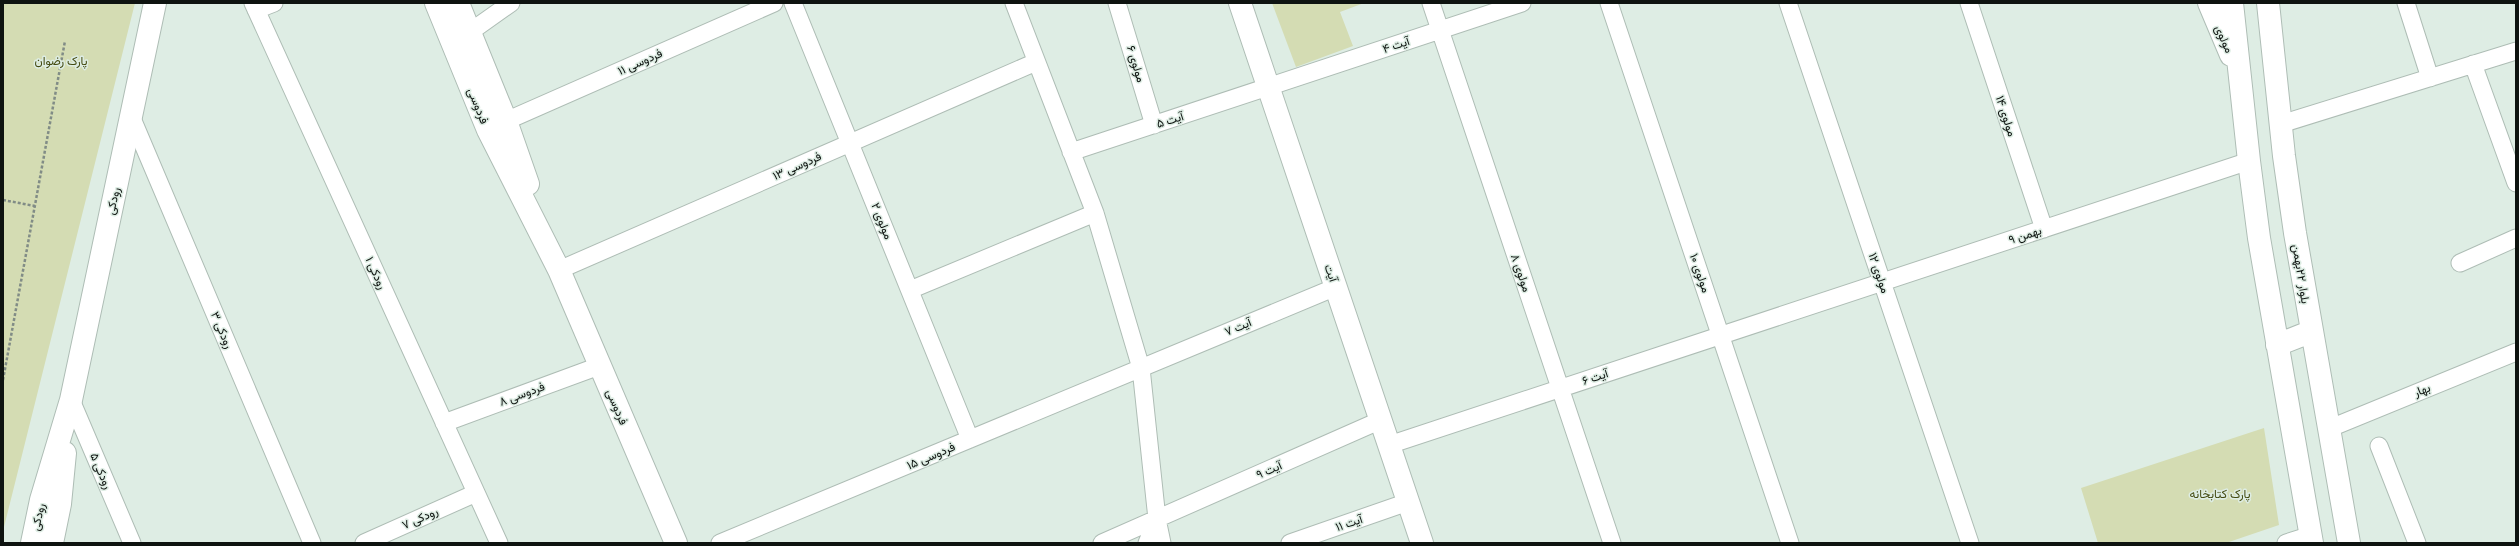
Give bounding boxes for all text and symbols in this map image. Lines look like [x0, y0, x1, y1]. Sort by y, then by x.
street label: مولوی [2211, 23, 2236, 56]
street label: آیت ۴ [1381, 34, 1412, 56]
street label: مولوی ۶ [1123, 44, 1148, 84]
street label: فردوسی ۱۱ [615, 46, 665, 79]
park label: پارک رضوان [35, 54, 88, 69]
street label: فردوسی [464, 86, 492, 126]
street label: مولوی ۱۴ [1992, 94, 2019, 139]
street label: آیت ۵ [1155, 109, 1186, 131]
street label: فردوسی ۱۳ [770, 149, 824, 184]
street label: رودکی [103, 186, 124, 216]
street label: مولوی ۲ [867, 201, 896, 242]
street label: بهمن ۹ [2007, 223, 2044, 248]
street label: بلوار ۲۲بهمن [2288, 243, 2313, 305]
street label: مولوی ۱۲ [1865, 251, 1892, 295]
street label: مولوی ۸ [1507, 252, 1534, 294]
street label: مولوی ۱۰ [1686, 252, 1713, 295]
street label: رودکی ۱ [362, 254, 389, 292]
street label: آیت [1322, 262, 1341, 285]
street label: رودکی ۳ [207, 309, 236, 351]
street label: آیت ۷ [1223, 315, 1255, 339]
street label: آیت ۶ [1580, 366, 1611, 388]
street label: فردوسی ۸ [497, 379, 547, 410]
street label: بهار [2411, 380, 2433, 401]
street label: فردوسی [602, 387, 631, 427]
street label: فردوسی ۱۵ [905, 440, 958, 473]
street label: رودکی ۵ [86, 451, 115, 492]
street label: آیت ۹ [1254, 458, 1285, 482]
park label: پارک کتابخانه [2190, 487, 2251, 502]
street label: رودکی [28, 502, 49, 532]
street label: رودکی ۷ [400, 504, 441, 533]
street label: آیت ۱۱ [1334, 511, 1365, 534]

